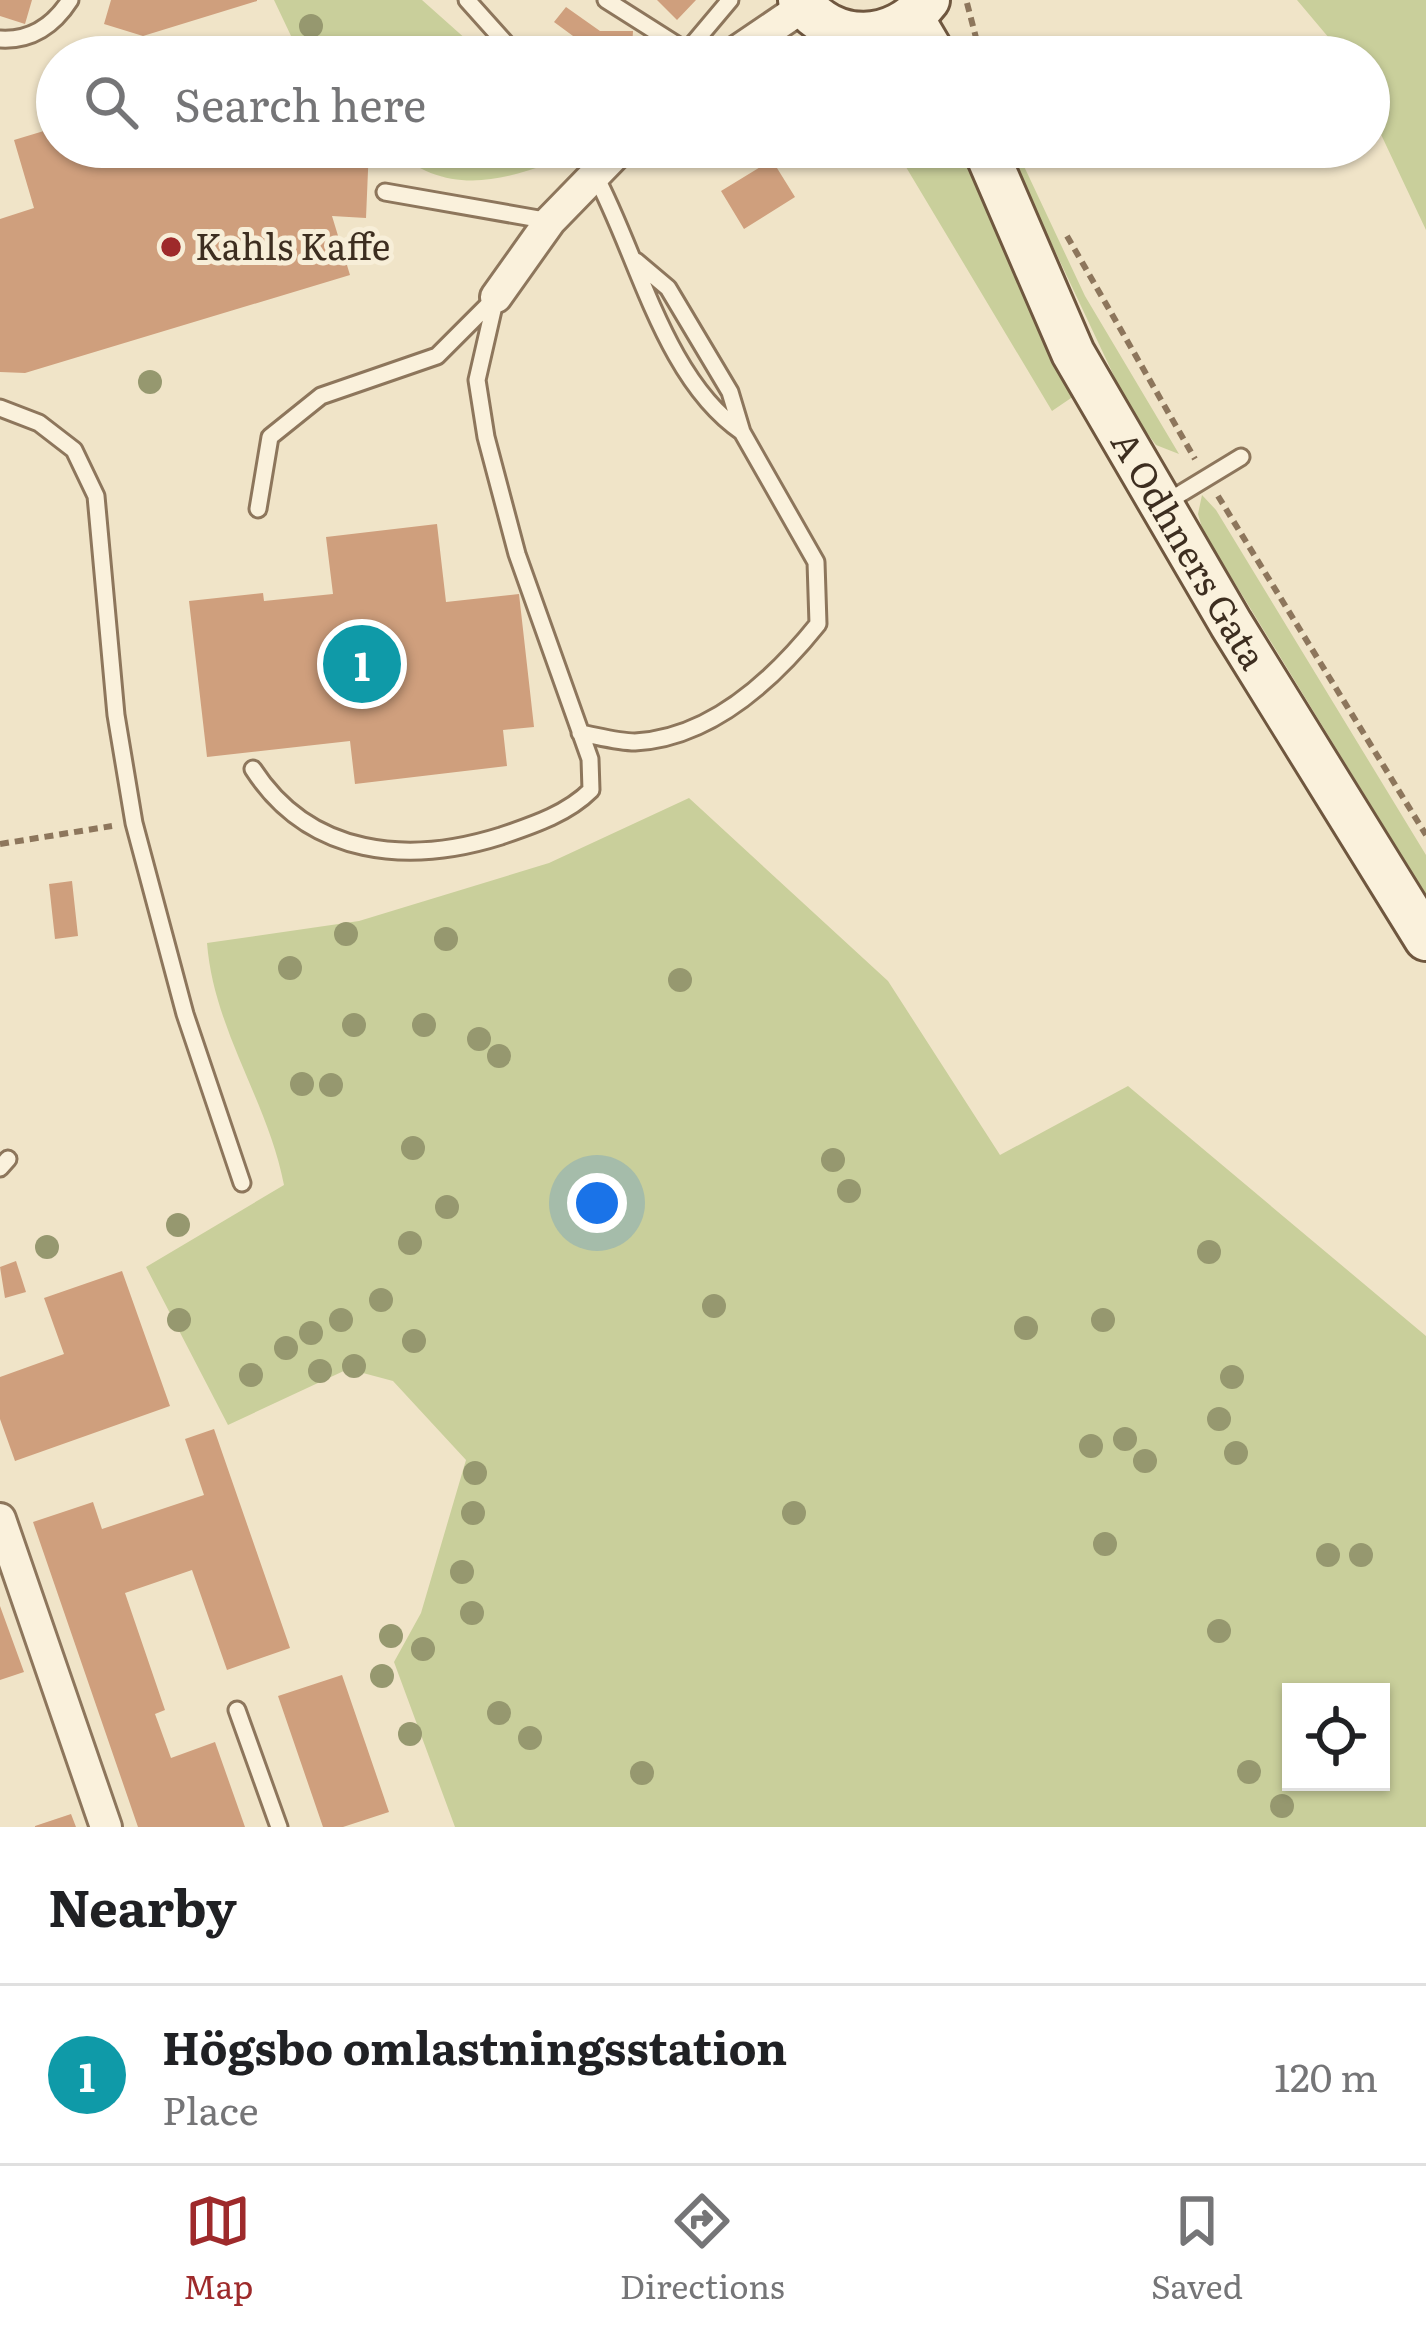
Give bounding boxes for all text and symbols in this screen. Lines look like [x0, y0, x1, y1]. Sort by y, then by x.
search box [36, 36, 1390, 168]
icon: search [78, 69, 144, 135]
text: Search here [174, 69, 426, 136]
place label: Kahls Kaffe [195, 218, 391, 271]
marker: Kahls Kaffe [158, 234, 184, 260]
street label: A Odhners Gata [1100, 420, 1282, 679]
pin: 1 [323, 619, 401, 709]
your location [567, 1173, 627, 1233]
map controls [1282, 1683, 1390, 1791]
button: locate [1282, 1683, 1390, 1791]
text: Nearby [48, 1867, 237, 1943]
text: Högsbo omlastningsstation [162, 2012, 787, 2079]
text: 1 [79, 2046, 95, 2104]
text: 120 m [1274, 2046, 1378, 2104]
text: Place [162, 2079, 259, 2137]
tab: Map [183, 2188, 253, 2309]
tab: Directions [620, 2188, 785, 2309]
tab: Saved [1151, 2188, 1243, 2309]

